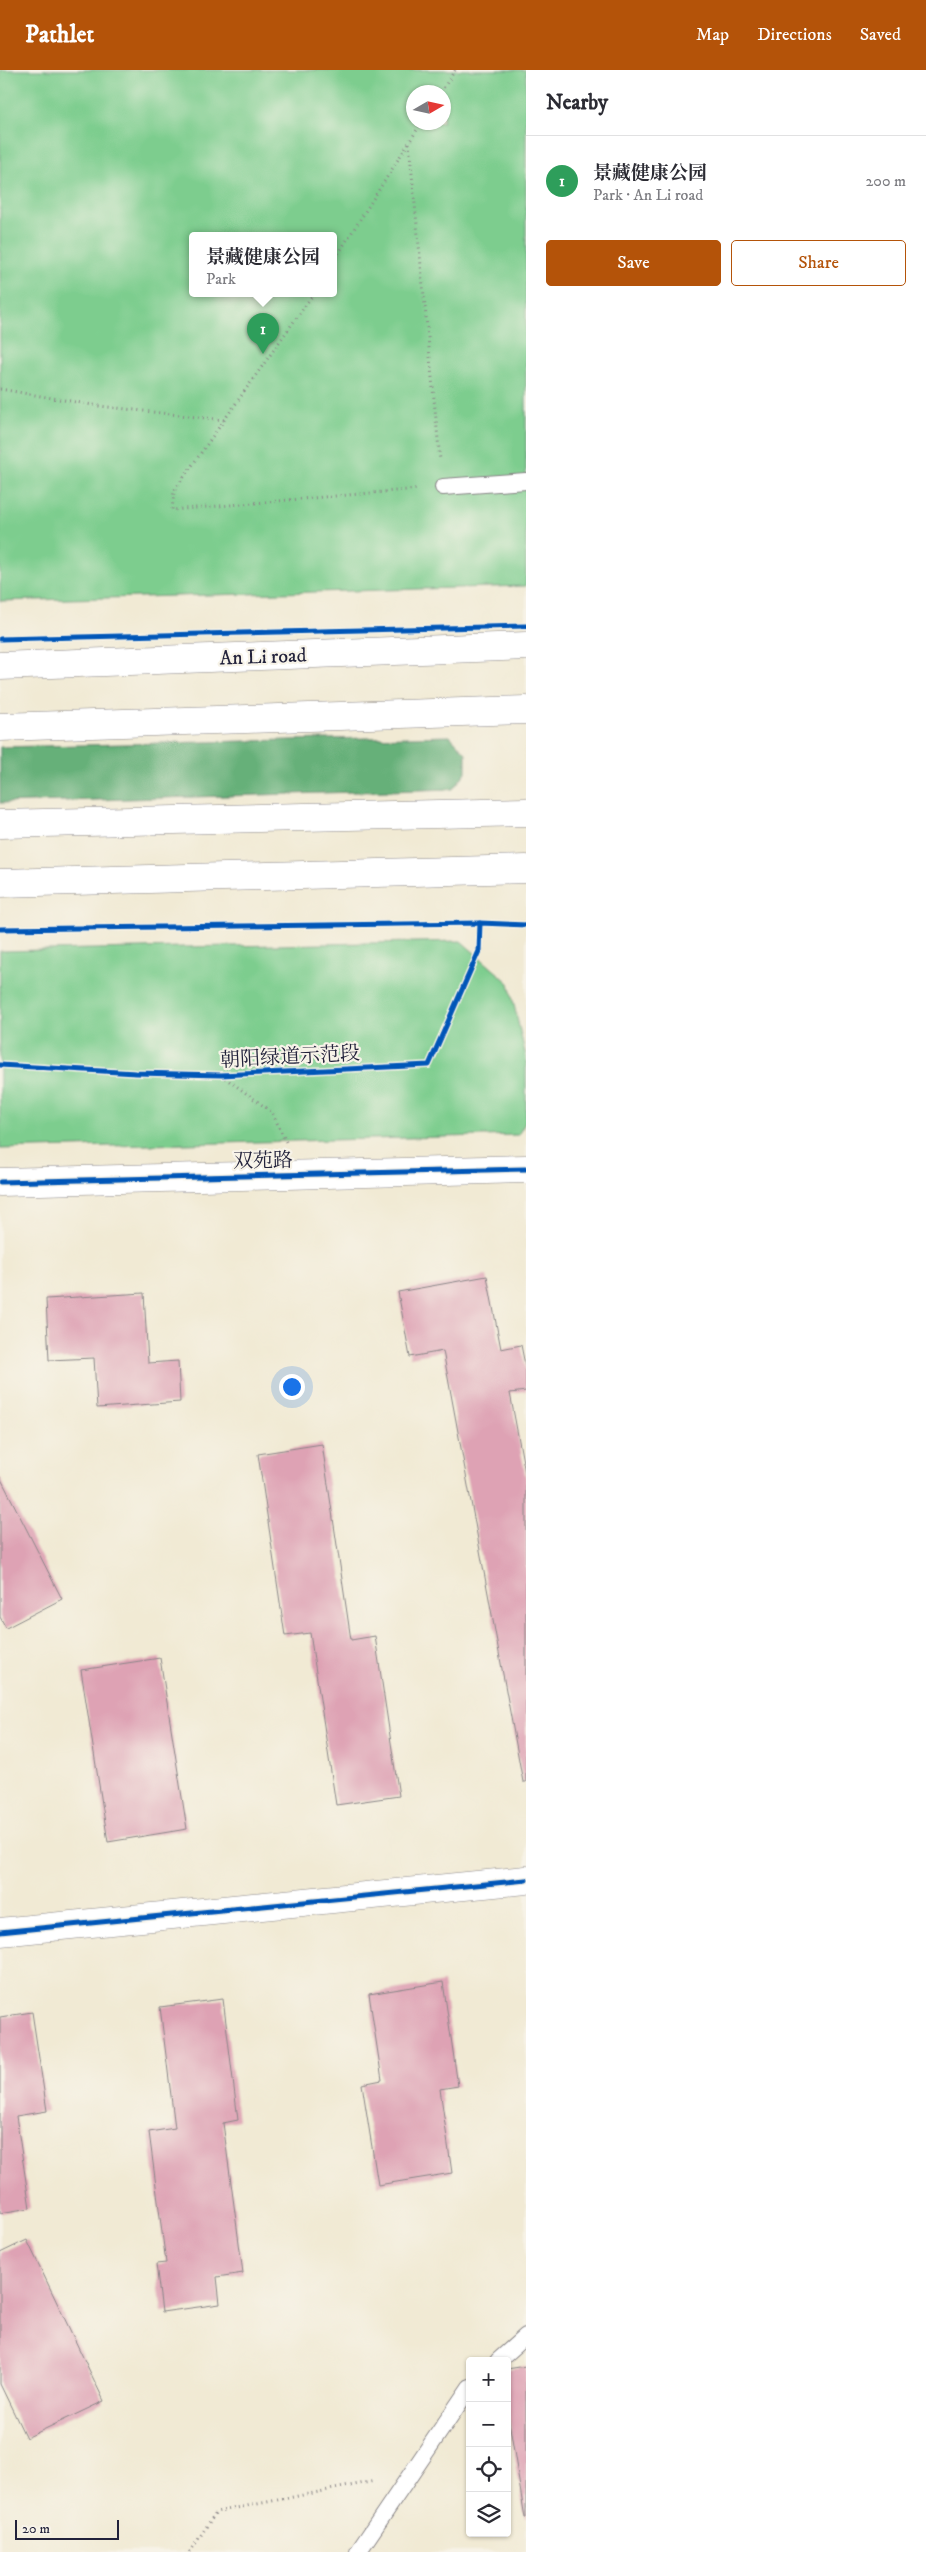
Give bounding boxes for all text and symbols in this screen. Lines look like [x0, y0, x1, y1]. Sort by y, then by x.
text: Pathlet [25, 20, 94, 50]
text: Map [696, 24, 729, 46]
text: Directions [757, 24, 832, 46]
text: Saved [860, 24, 901, 46]
north arrow [406, 85, 451, 130]
text: Nearby [546, 90, 608, 116]
text: 景藏健康公园 [593, 162, 707, 185]
text: 1 [559, 171, 565, 191]
text: 200 m [865, 171, 906, 191]
text: Park · An Li road [593, 185, 703, 205]
popup [189, 232, 337, 297]
button: Save [546, 240, 721, 286]
button: Share [731, 240, 906, 286]
text: 景藏健康公园 [206, 246, 320, 269]
text: Park [206, 269, 236, 289]
pin: 1 [247, 313, 279, 354]
street label: An Li road [219, 643, 307, 672]
street label: 朝阳绿道示范段 [220, 1041, 361, 1074]
street label: 双苑路 [233, 1148, 293, 1175]
your location [279, 1374, 305, 1400]
map controls [466, 2357, 511, 2537]
button: + [466, 2357, 511, 2402]
button: − [466, 2402, 511, 2447]
button: locate [466, 2447, 511, 2492]
button: layers [466, 2492, 511, 2537]
scale bar [15, 2517, 119, 2540]
text: 20 m [22, 2520, 50, 2538]

